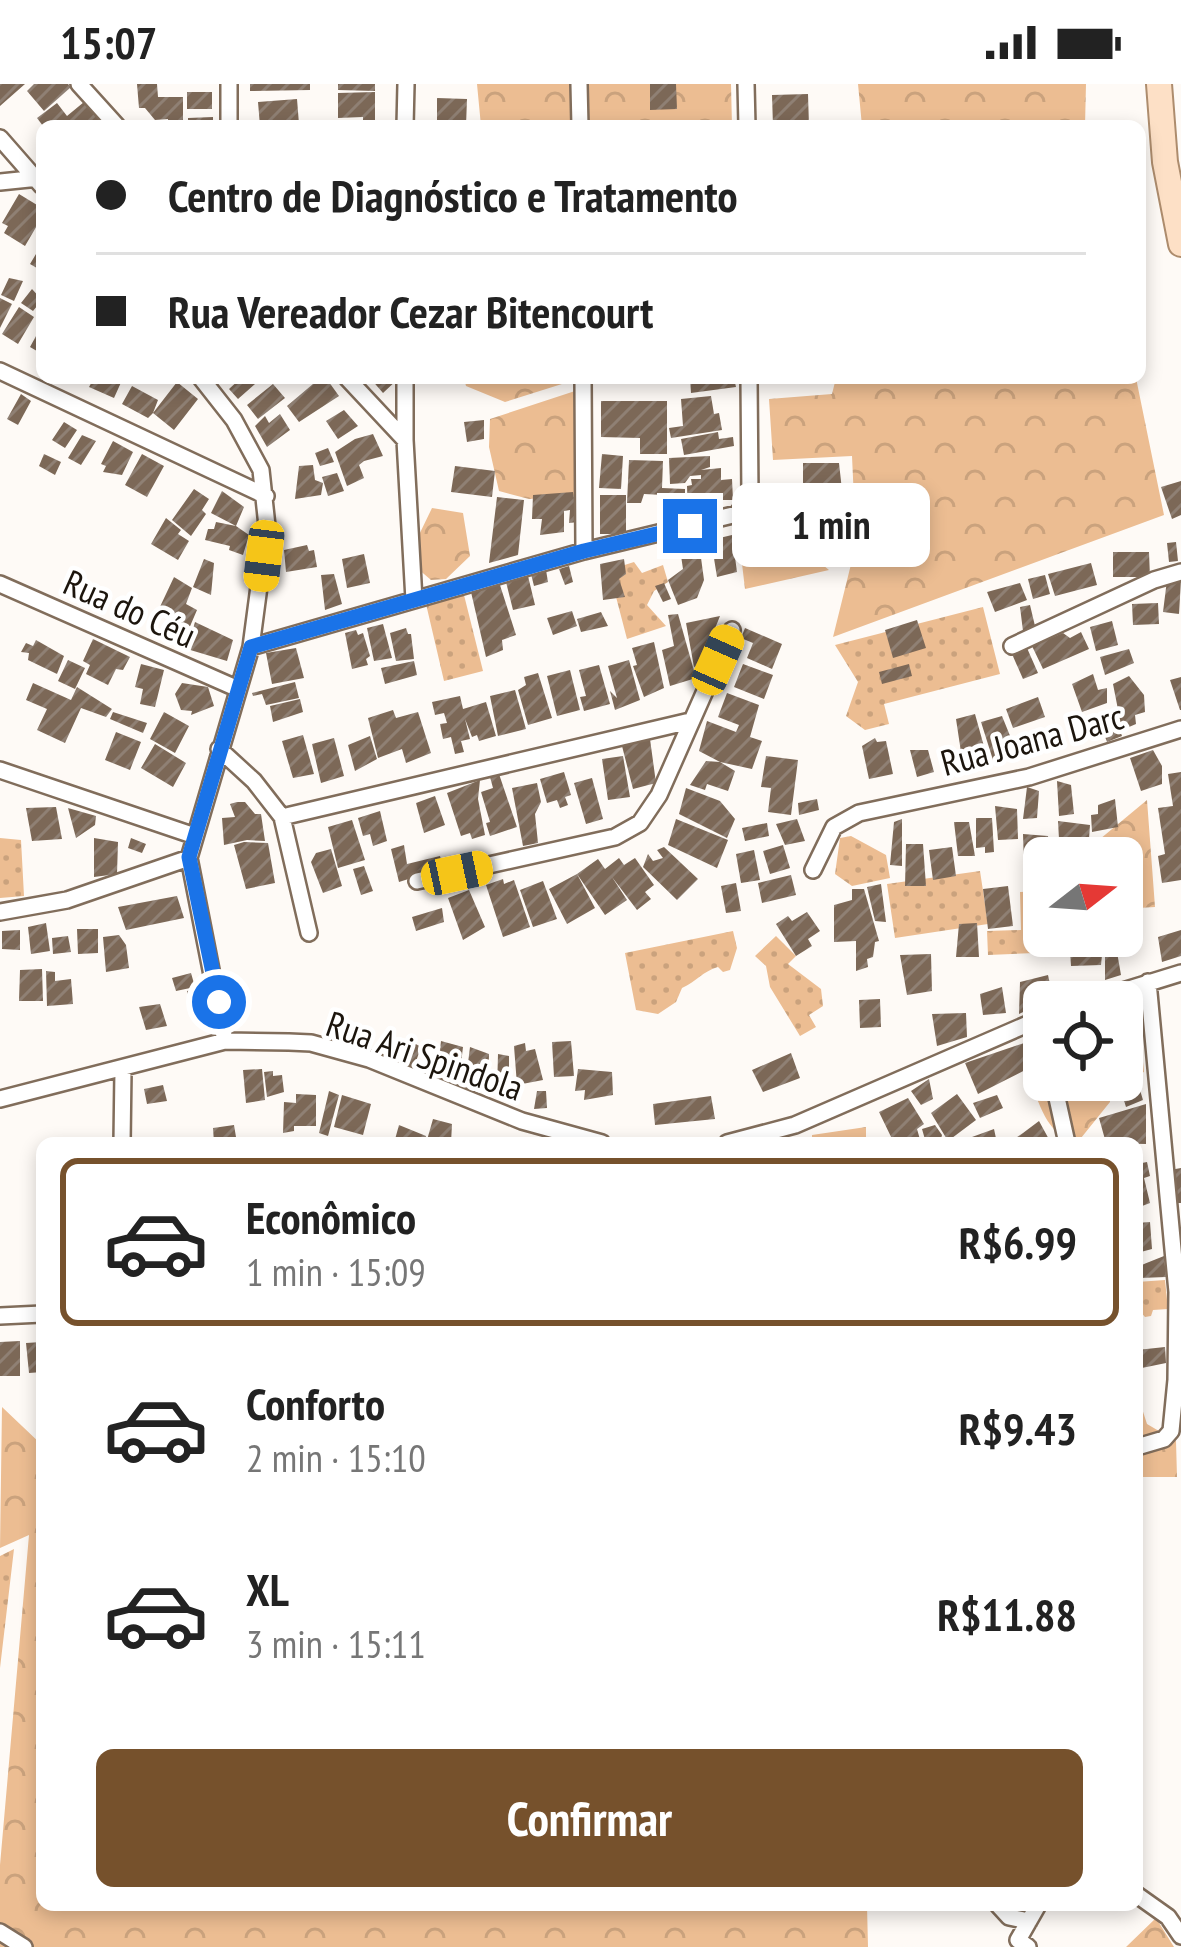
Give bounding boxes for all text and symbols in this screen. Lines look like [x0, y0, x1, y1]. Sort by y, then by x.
text: 15:07 [60, 13, 157, 71]
text: Centro de Diagnóstico e Tratamento [168, 166, 738, 224]
text: Rua Vereador Cezar Bitencourt [168, 282, 653, 340]
callout: 1 min [732, 484, 930, 568]
route end [663, 499, 717, 553]
text: 1 min [792, 499, 870, 550]
car [242, 518, 286, 594]
street label: Rua do Céu [57, 558, 203, 658]
car [687, 620, 749, 700]
street label: Rua Joana Darc [935, 692, 1129, 786]
north arrow [1023, 837, 1143, 957]
map controls [1023, 837, 1143, 1101]
car [418, 848, 496, 898]
route start [192, 975, 246, 1029]
button: locate [1023, 981, 1143, 1101]
street label: Rua Ari Spindola [320, 999, 530, 1111]
icon: car [102, 1188, 210, 1296]
text: Econômico [246, 1188, 416, 1246]
text: R$6.99 [959, 1213, 1077, 1271]
text: 1 min · 15:09 [246, 1246, 426, 1297]
icon: car [102, 1374, 210, 1482]
text: Conforto [246, 1374, 385, 1432]
text: R$9.43 [959, 1399, 1077, 1457]
text: 2 min · 15:10 [246, 1432, 426, 1483]
icon: car [102, 1560, 210, 1668]
text: XL [246, 1560, 289, 1618]
text: R$11.88 [937, 1585, 1077, 1643]
text: 3 min · 15:11 [246, 1618, 426, 1669]
button: Confirmar [96, 1749, 1083, 1887]

